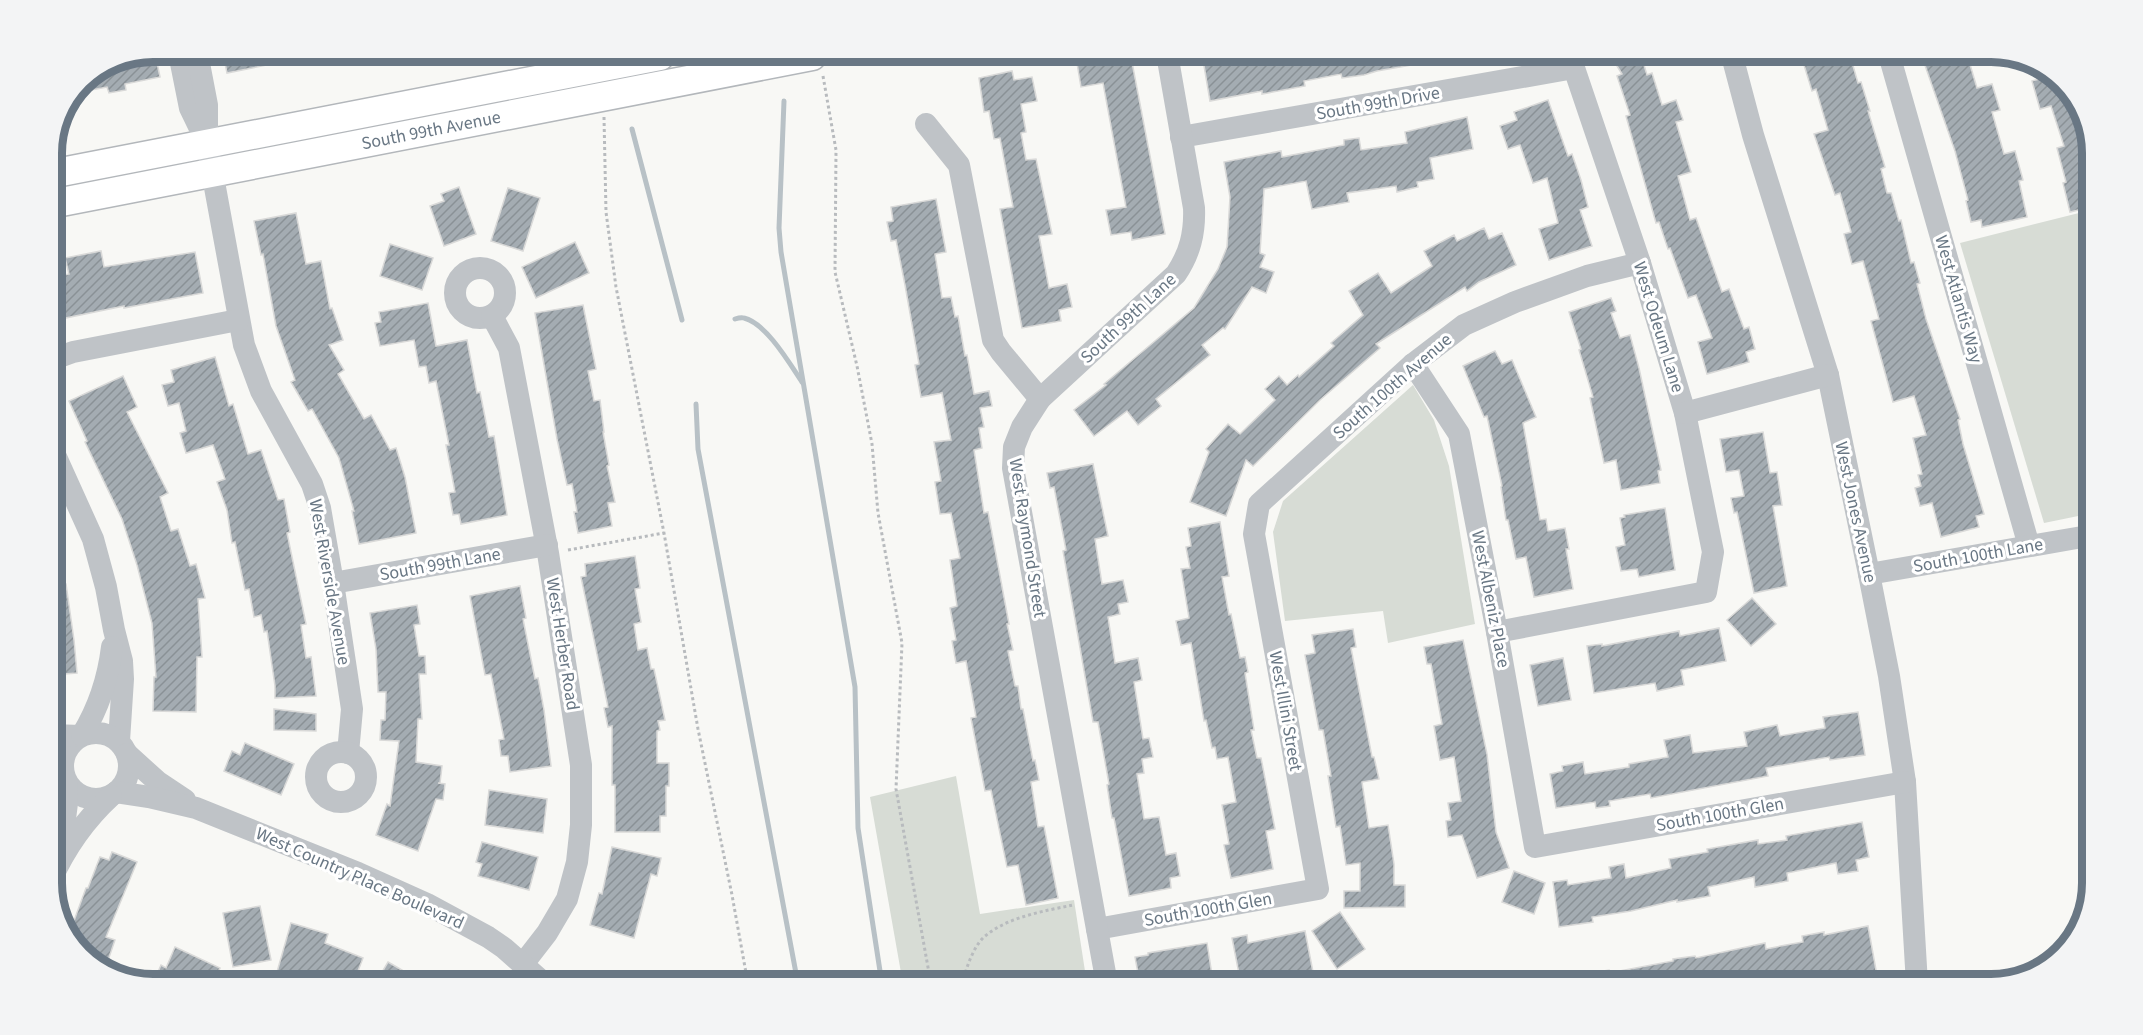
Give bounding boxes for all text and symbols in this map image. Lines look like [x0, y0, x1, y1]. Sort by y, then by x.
street label: South 99th Drive [1314, 80, 1442, 127]
street label: South 99th Avenue [359, 105, 503, 156]
street label: West Atlantis Way [1928, 232, 1989, 367]
street label: West Odeum Lane [1627, 259, 1690, 396]
street label: South 99th Lane [1075, 267, 1182, 369]
street label: South 100th Avenue [1327, 328, 1457, 445]
street label: West Jones Avenue [1828, 439, 1883, 585]
street label: West Raymond Street [1003, 457, 1052, 619]
street label: West Riverside Avenue [303, 497, 356, 667]
street label: West Albeniz Place [1465, 528, 1516, 670]
street label: South 100th Lane [1911, 532, 2045, 579]
street label: South 99th Lane [378, 542, 503, 587]
street label: West Herber Road [540, 576, 585, 712]
street label: West Illini Street [1263, 649, 1308, 773]
street label: South 100th Glen [1654, 791, 1786, 838]
street label: West Country Place Boulevard [252, 821, 468, 936]
street label: South 100th Glen [1142, 886, 1274, 933]

